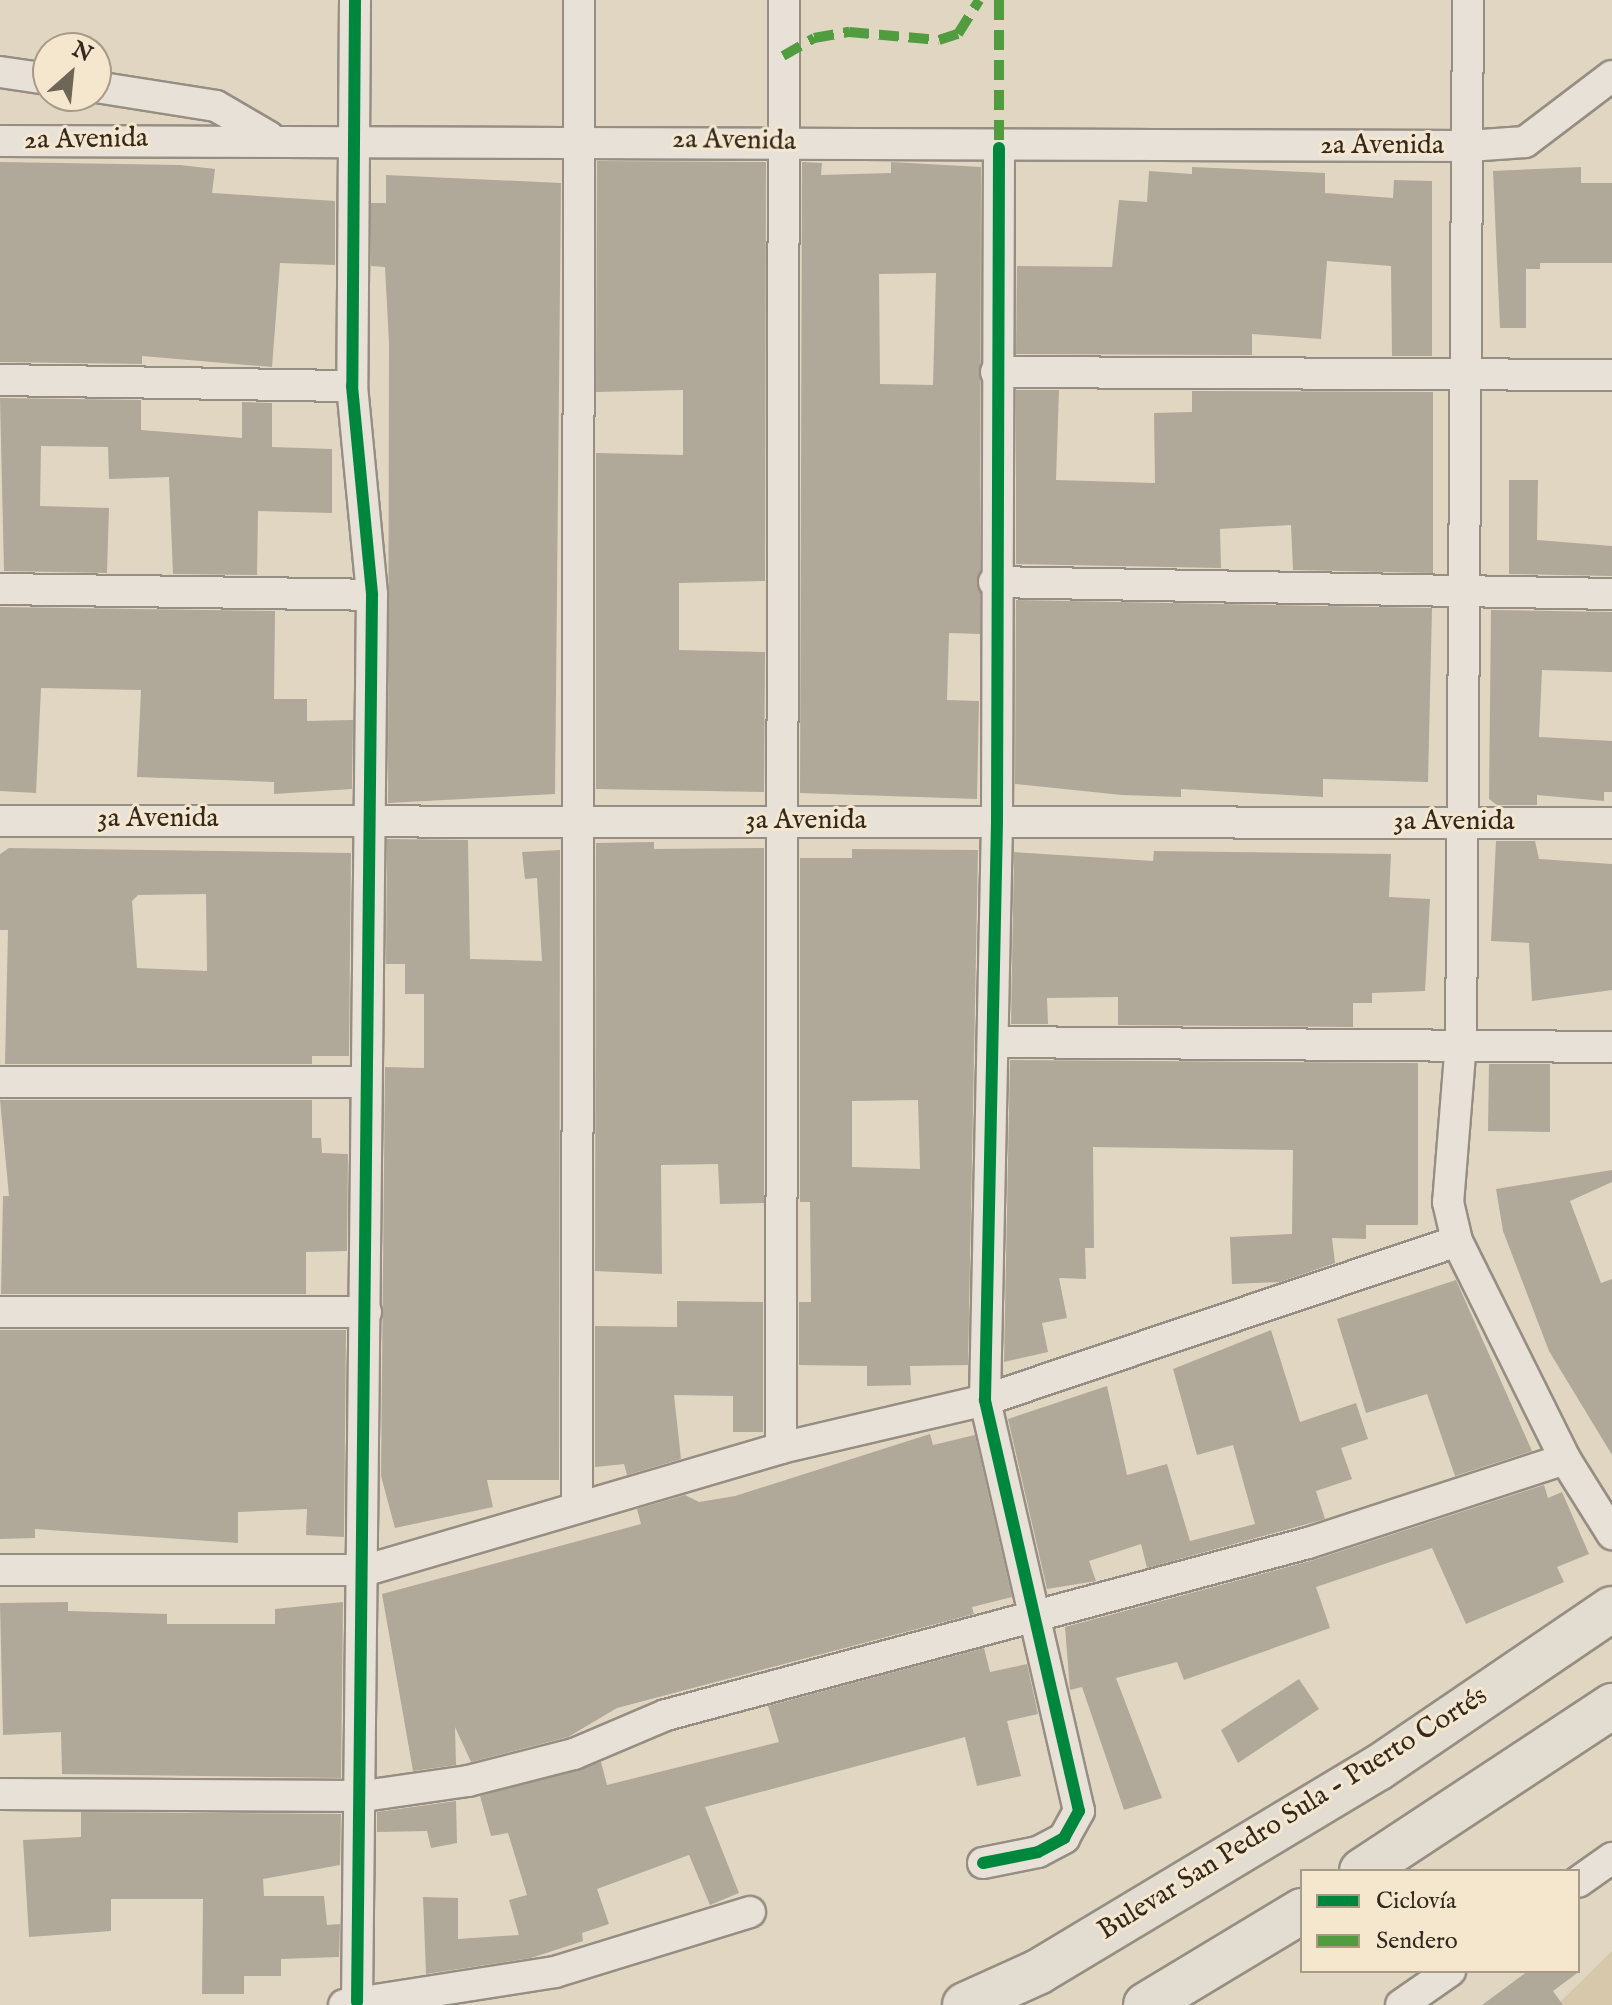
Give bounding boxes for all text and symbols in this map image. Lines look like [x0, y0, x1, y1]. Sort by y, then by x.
north arrow [32, 32, 112, 112]
text: N [67, 36, 97, 69]
street label: 2a Avenida [24, 122, 148, 158]
street label: 2a Avenida [672, 123, 796, 159]
street label: 2a Avenida [1320, 129, 1444, 163]
street label: 3a Avenida [97, 802, 219, 836]
street label: 3a Avenida [745, 804, 867, 838]
street label: 3a Avenida [1393, 805, 1515, 839]
street label: Bulevar San Pedro Sula - Puerto Cortés [1092, 1680, 1494, 1948]
legend [1300, 1869, 1580, 1973]
text: Ciclovía [1376, 1886, 1456, 1917]
text: Sendero [1376, 1926, 1458, 1957]

